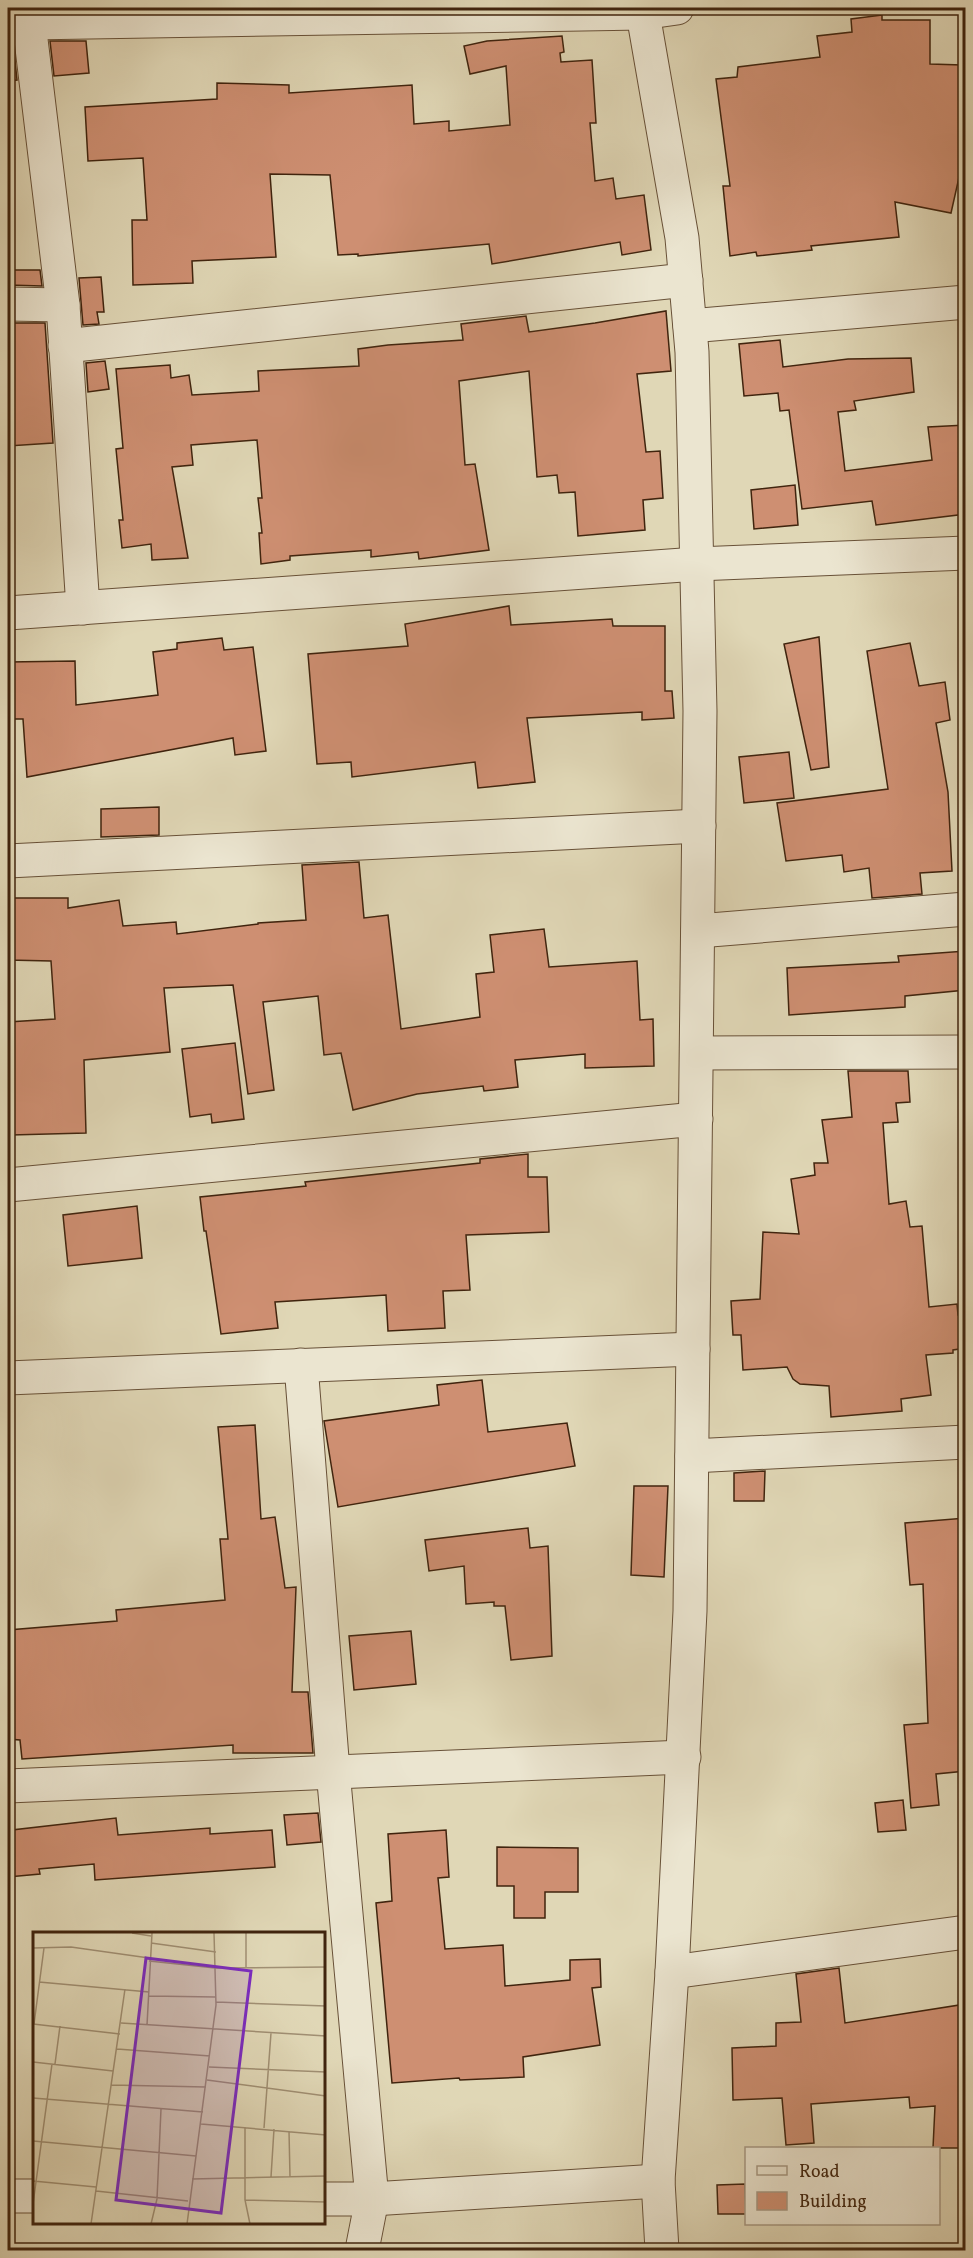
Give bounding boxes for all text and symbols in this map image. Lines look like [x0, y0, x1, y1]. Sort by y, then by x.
inset map [33, 1932, 326, 2225]
legend [745, 2147, 940, 2225]
text: Road [799, 2160, 840, 2185]
text: Building [799, 2190, 867, 2215]

